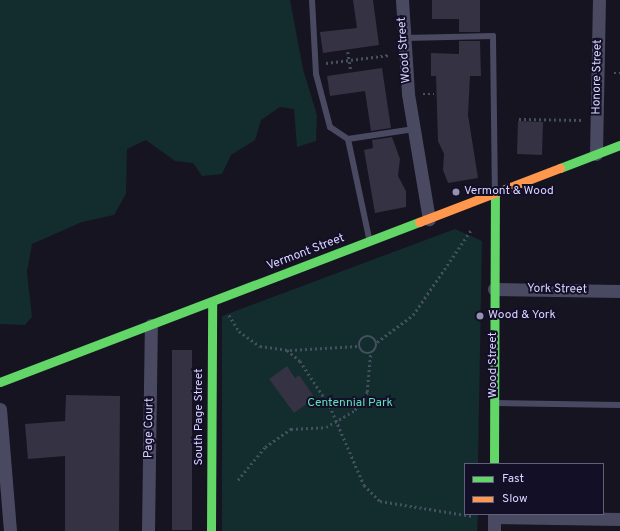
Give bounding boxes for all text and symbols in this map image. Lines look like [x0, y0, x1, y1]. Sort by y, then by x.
street label: Wood Street [396, 16, 414, 84]
street label: Honore Street [590, 39, 606, 115]
place label: Vermont & Wood [464, 185, 554, 199]
marker: Vermont & Wood [451, 187, 461, 197]
street label: Vermont Street [265, 232, 347, 274]
street label: York Street [527, 282, 587, 298]
place label: Wood & York [488, 309, 556, 323]
marker: Wood & York [475, 311, 485, 321]
street label: Wood Street [487, 332, 501, 398]
street label: South Page Street [193, 368, 207, 466]
park label: Centennial Park [307, 397, 393, 411]
street label: Page Court [142, 398, 158, 458]
legend [464, 463, 604, 515]
text: Fast [502, 471, 524, 487]
text: Slow [502, 491, 528, 507]

